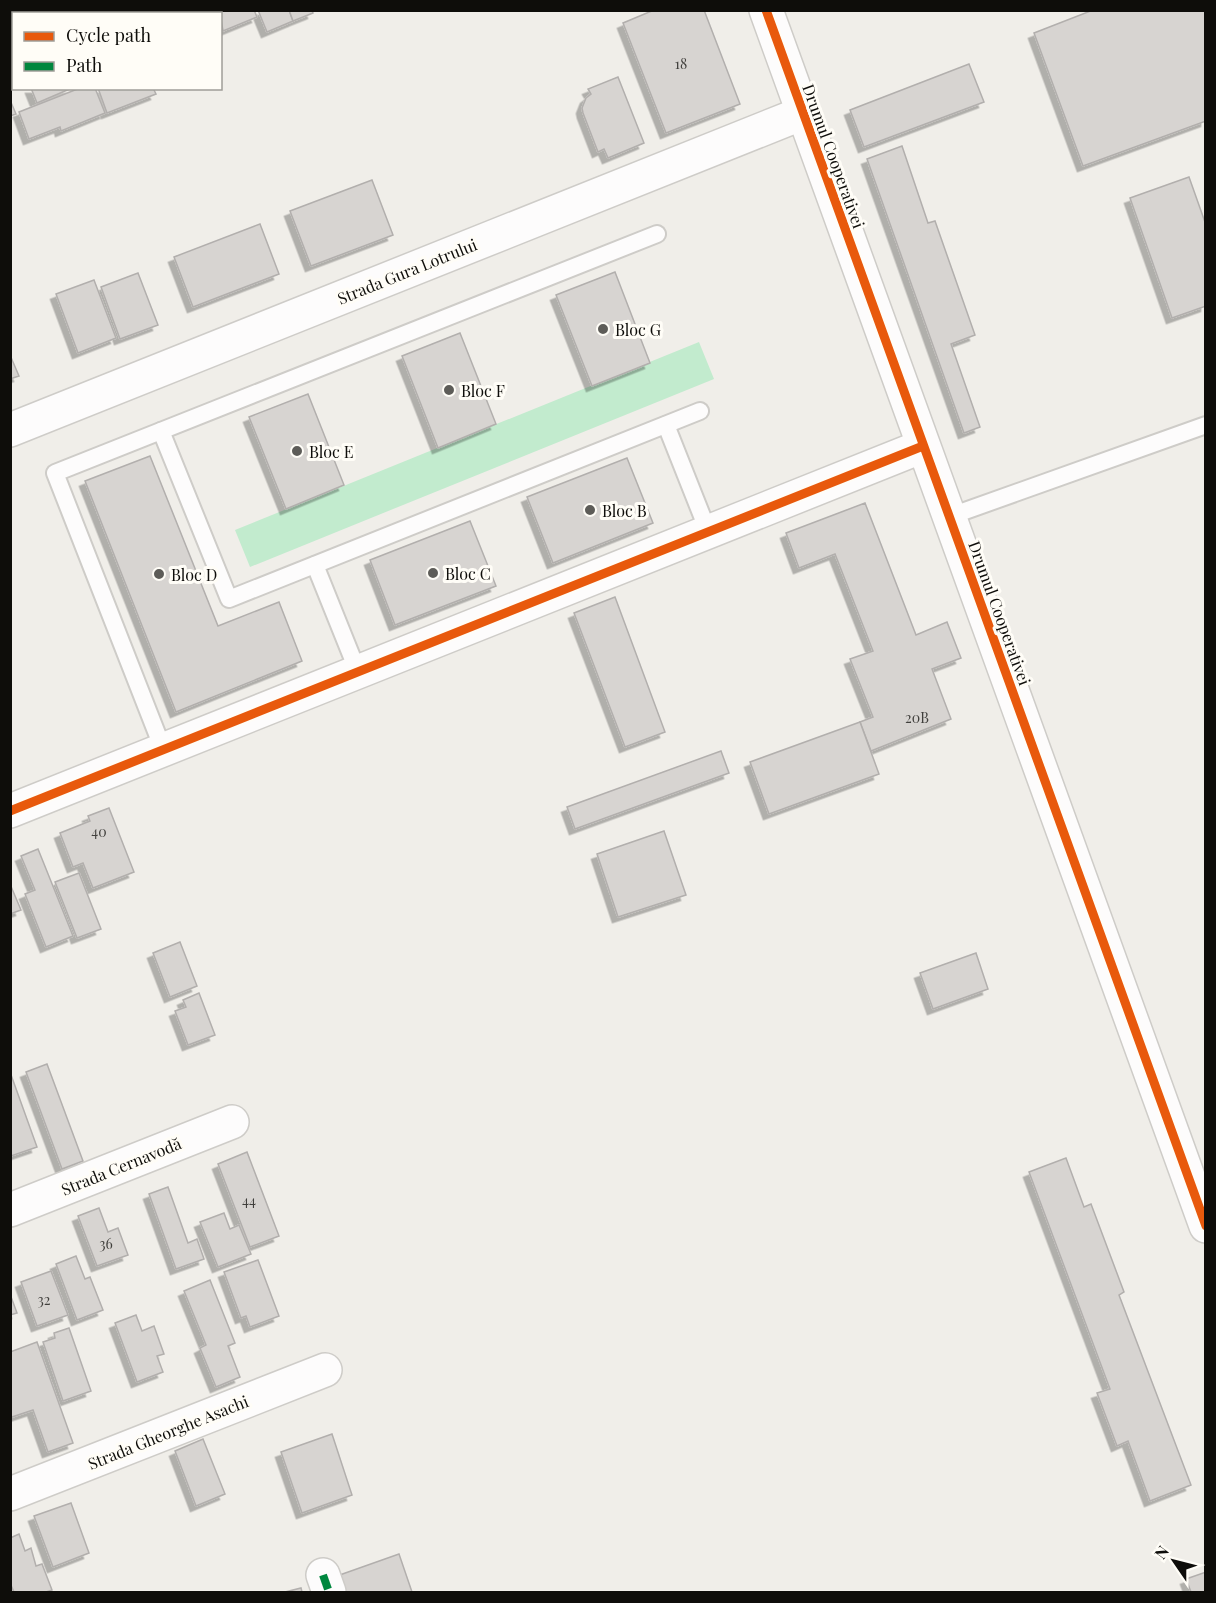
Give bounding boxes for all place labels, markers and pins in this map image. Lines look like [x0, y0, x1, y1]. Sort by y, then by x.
place label: Bloc G [615, 319, 661, 340]
marker: Bloc G [596, 322, 610, 336]
place label: Bloc F [461, 380, 505, 401]
marker: Bloc F [442, 383, 456, 397]
place label: Bloc E [309, 441, 354, 462]
marker: Bloc E [290, 444, 304, 458]
place label: Bloc B [602, 500, 647, 521]
marker: Bloc B [583, 503, 597, 517]
place label: Bloc C [445, 563, 491, 584]
place label: Bloc D [171, 564, 217, 585]
marker: Bloc C [426, 566, 440, 580]
marker: Bloc D [152, 567, 166, 581]

